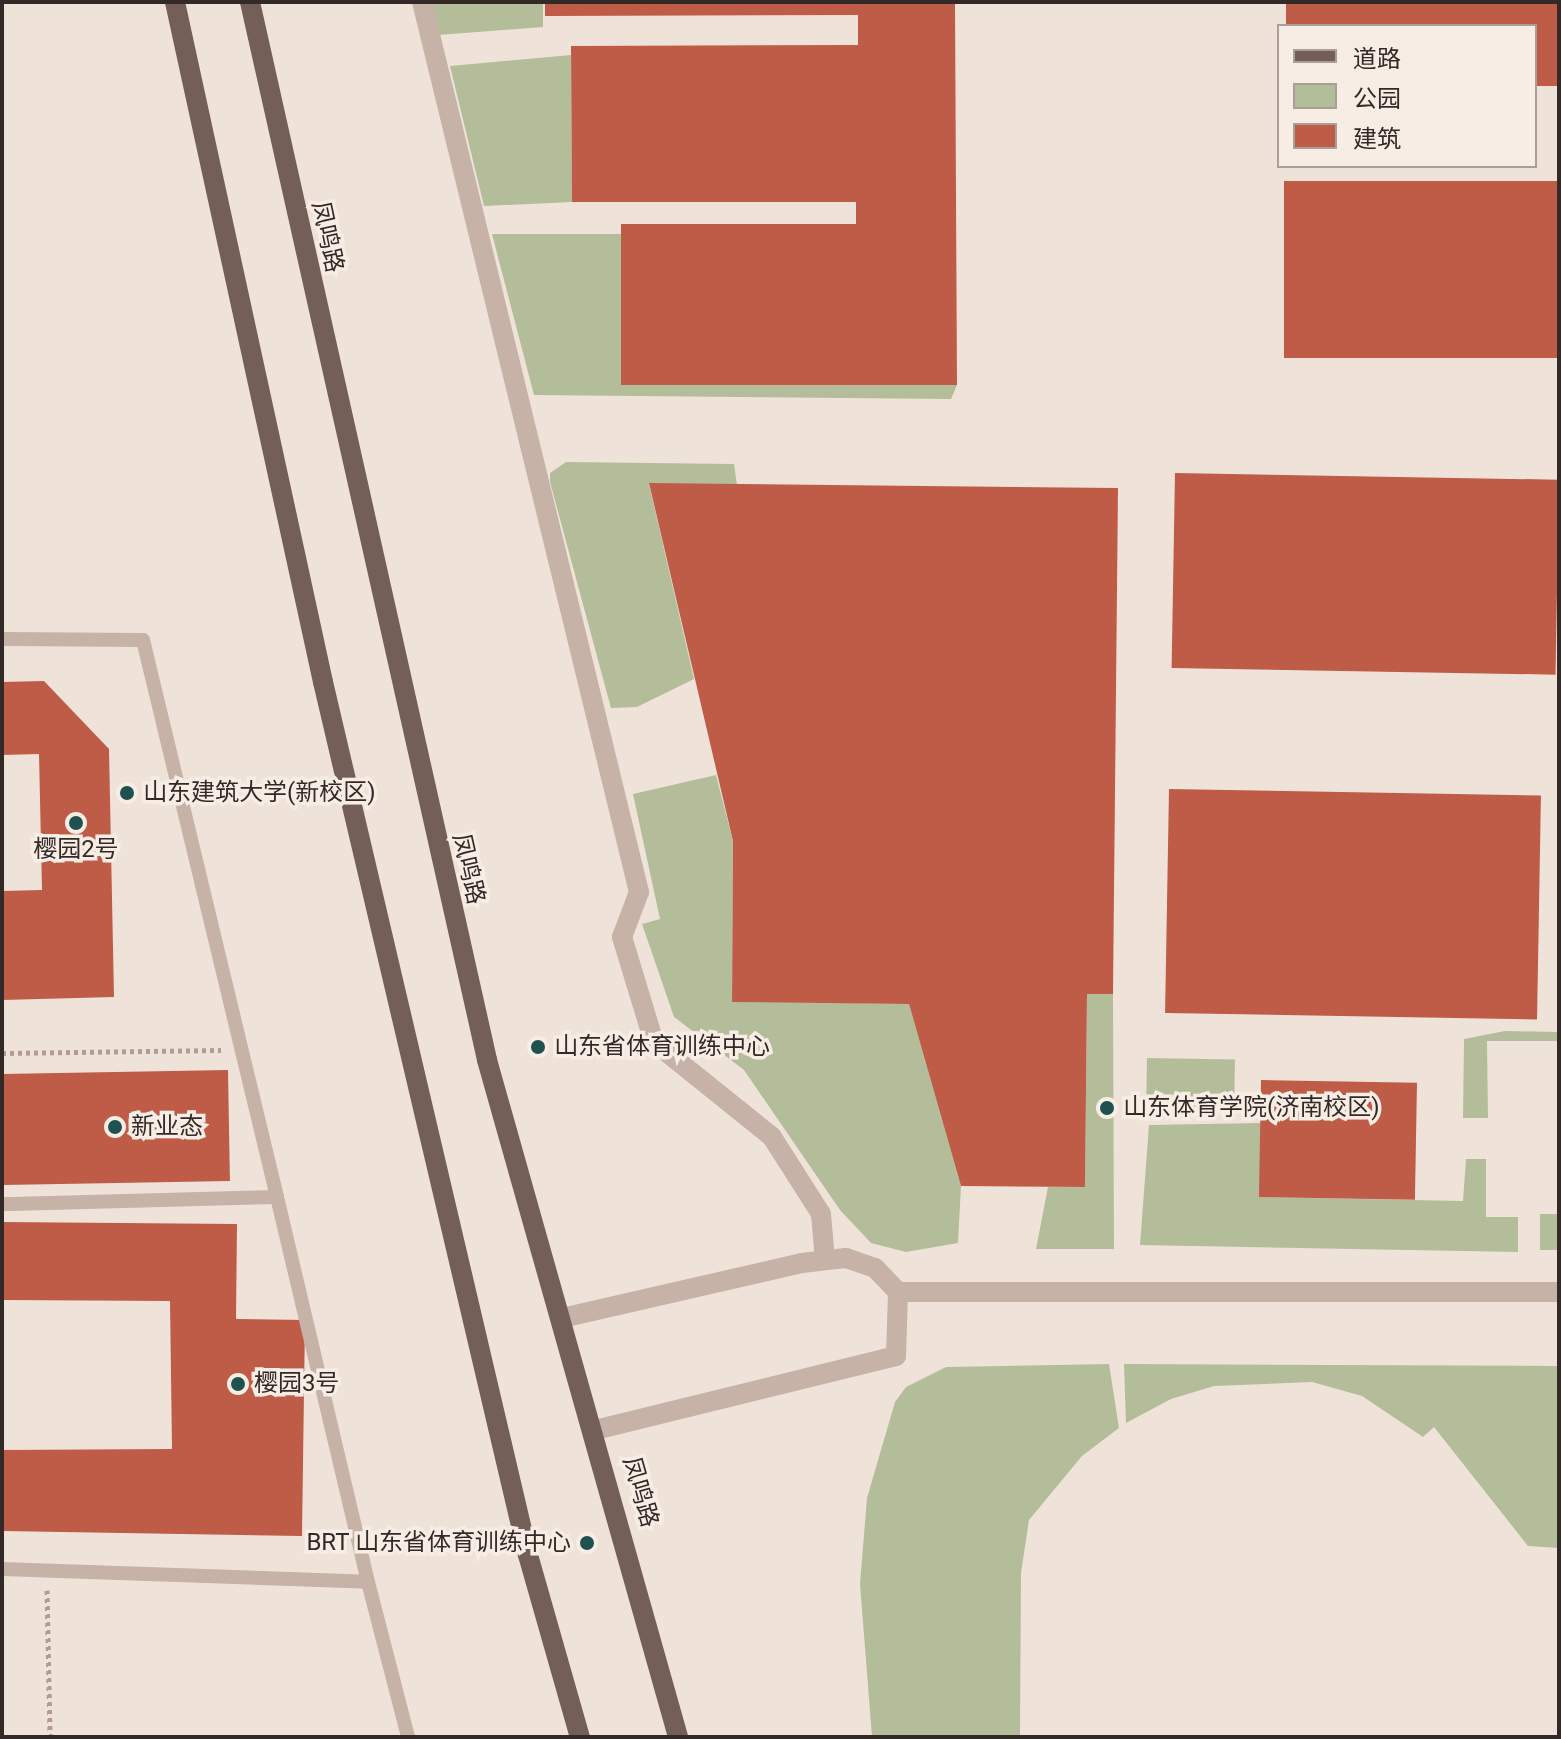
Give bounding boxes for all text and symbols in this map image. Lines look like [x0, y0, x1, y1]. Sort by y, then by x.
legend [1277, 24, 1537, 168]
text: 道路 [1353, 45, 1401, 73]
text: 公园 [1353, 85, 1401, 113]
text: 建筑 [1353, 125, 1401, 153]
street label: 凤鸣路 [305, 199, 349, 275]
place label: 山东建筑大学(新校区) [143, 779, 376, 807]
marker: 山东建筑大学(新校区) [118, 784, 136, 802]
marker: 樱园2号 [67, 814, 85, 832]
street label: 凤鸣路 [446, 831, 490, 907]
place label: 樱园2号 [33, 836, 119, 864]
place label: 山东省体育训练中心 [554, 1033, 770, 1061]
marker: 山东省体育训练中心 [529, 1038, 547, 1056]
place label: 山东体育学院(济南校区) [1123, 1094, 1380, 1122]
marker: 山东体育学院(济南校区) [1098, 1099, 1116, 1117]
place label: 新业态 [131, 1113, 203, 1141]
marker: 新业态 [106, 1118, 124, 1136]
place label: 樱园3号 [254, 1370, 339, 1398]
marker: 樱园3号 [229, 1375, 247, 1393]
street label: 凤鸣路 [616, 1453, 664, 1531]
place label: BRT 山东省体育训练中心 [306, 1529, 571, 1557]
marker: BRT 山东省体育训练中心 [578, 1534, 596, 1552]

